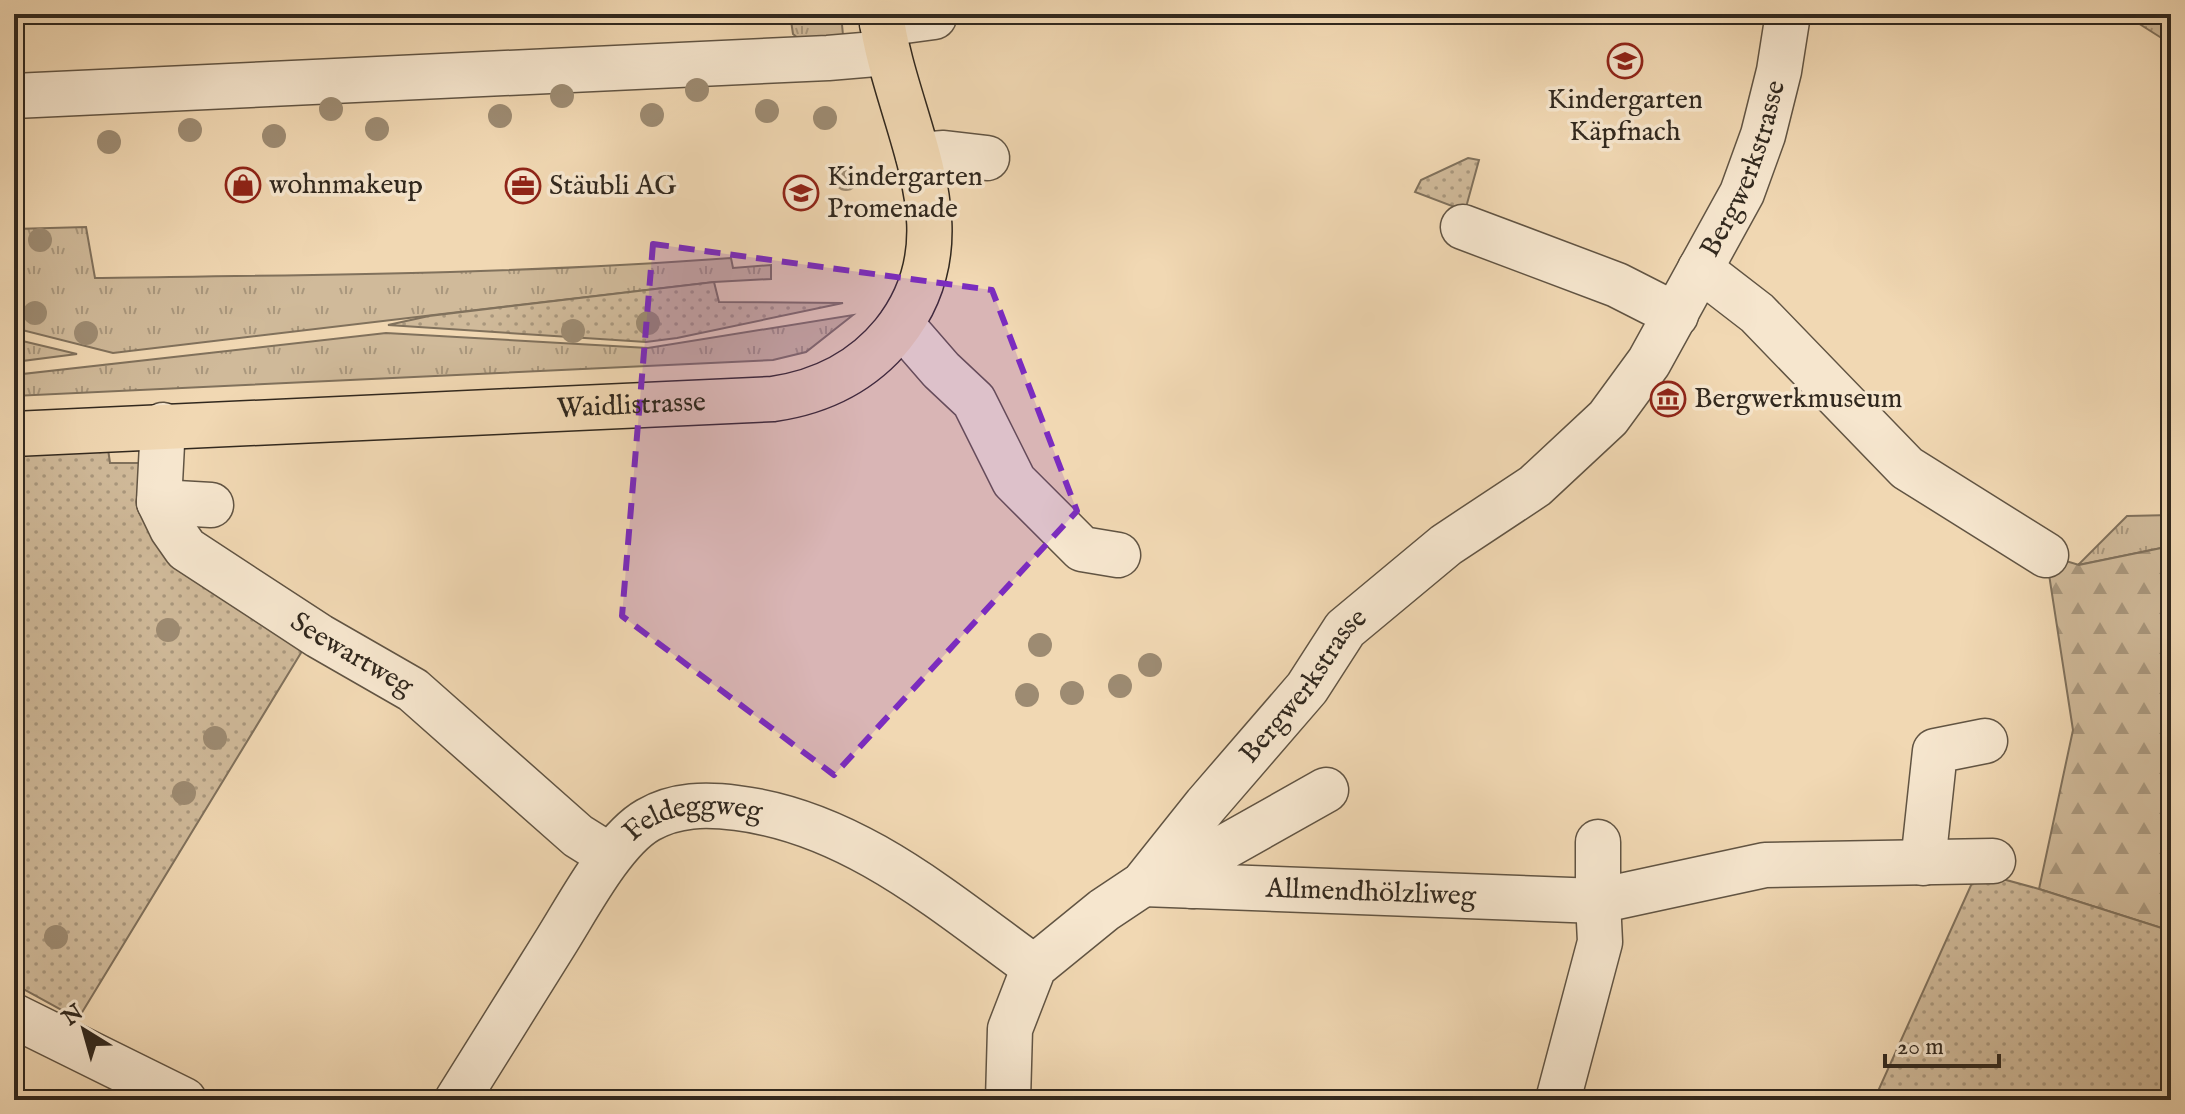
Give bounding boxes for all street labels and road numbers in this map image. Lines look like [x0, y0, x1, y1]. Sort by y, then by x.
street label: Bergwerkstrasse [1693, 77, 1794, 263]
street label: Waidlistrasse [556, 385, 707, 426]
street label: Bergwerkstrasse [1232, 600, 1374, 771]
street label: Seewartweg [284, 604, 420, 704]
street label: Feldeggweg [616, 788, 766, 849]
street label: Allmendhölzliweg [1264, 871, 1477, 914]

